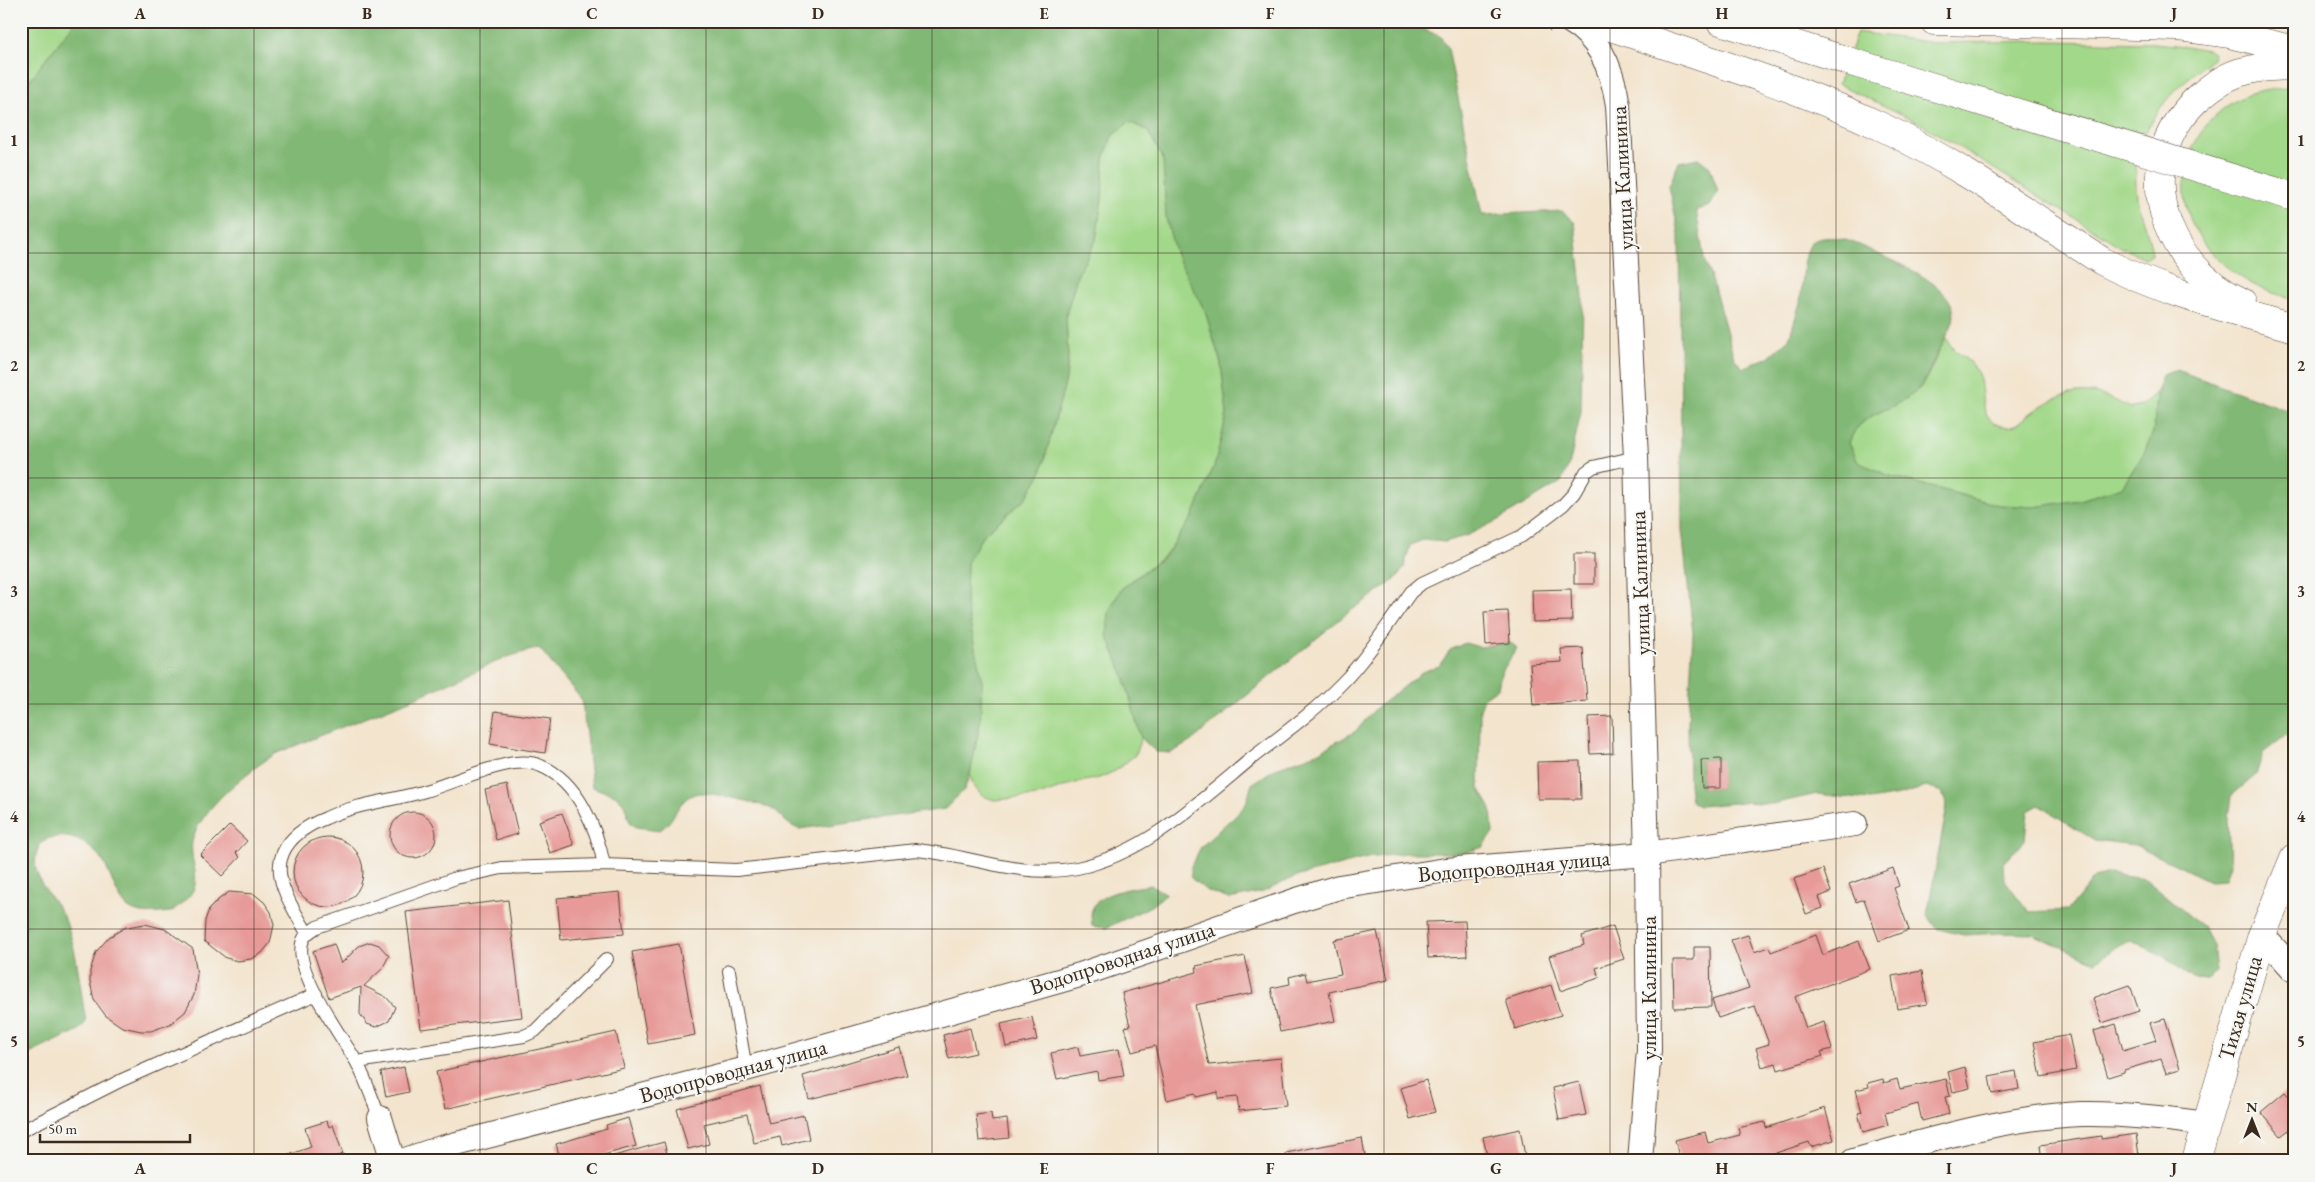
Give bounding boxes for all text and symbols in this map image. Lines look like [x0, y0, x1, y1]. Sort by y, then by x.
text: A [133, 3, 146, 24]
text: B [362, 3, 372, 24]
text: C [586, 3, 598, 24]
text: D [812, 3, 824, 24]
text: E [1039, 3, 1049, 24]
text: F [1266, 3, 1275, 24]
text: G [1490, 3, 1502, 24]
text: H [1716, 3, 1729, 24]
text: I [1946, 3, 1952, 24]
text: J [2169, 3, 2177, 24]
street label: улица Калинина [1604, 105, 1640, 251]
text: 1 [10, 130, 18, 151]
text: 1 [2297, 130, 2305, 151]
text: 2 [10, 355, 19, 376]
text: 2 [2297, 355, 2306, 376]
street label: улица Калинина [1623, 510, 1657, 656]
text: 3 [10, 581, 18, 602]
text: 3 [2297, 581, 2305, 602]
text: 4 [10, 806, 19, 827]
text: 4 [2297, 806, 2306, 827]
street label: Водопроводная улица [1417, 843, 1612, 889]
street label: Водопроводная улица [1026, 914, 1218, 1002]
street label: улица Калинина [1634, 915, 1663, 1060]
street label: Тихая улица [2211, 952, 2269, 1064]
text: 5 [10, 1031, 18, 1052]
text: 5 [2297, 1031, 2305, 1052]
street label: Водопроводная улица [636, 1032, 830, 1110]
north arrow [2228, 1094, 2278, 1144]
text: N [2246, 1098, 2258, 1116]
scale bar [40, 1112, 190, 1144]
text: 50 m [48, 1119, 77, 1138]
text: A [133, 1158, 146, 1179]
text: B [362, 1158, 372, 1179]
text: C [586, 1158, 598, 1179]
text: D [812, 1158, 824, 1179]
text: E [1039, 1158, 1049, 1179]
text: F [1266, 1158, 1275, 1179]
text: G [1490, 1158, 1502, 1179]
text: H [1716, 1158, 1729, 1179]
text: I [1946, 1158, 1952, 1179]
text: J [2169, 1158, 2177, 1179]

